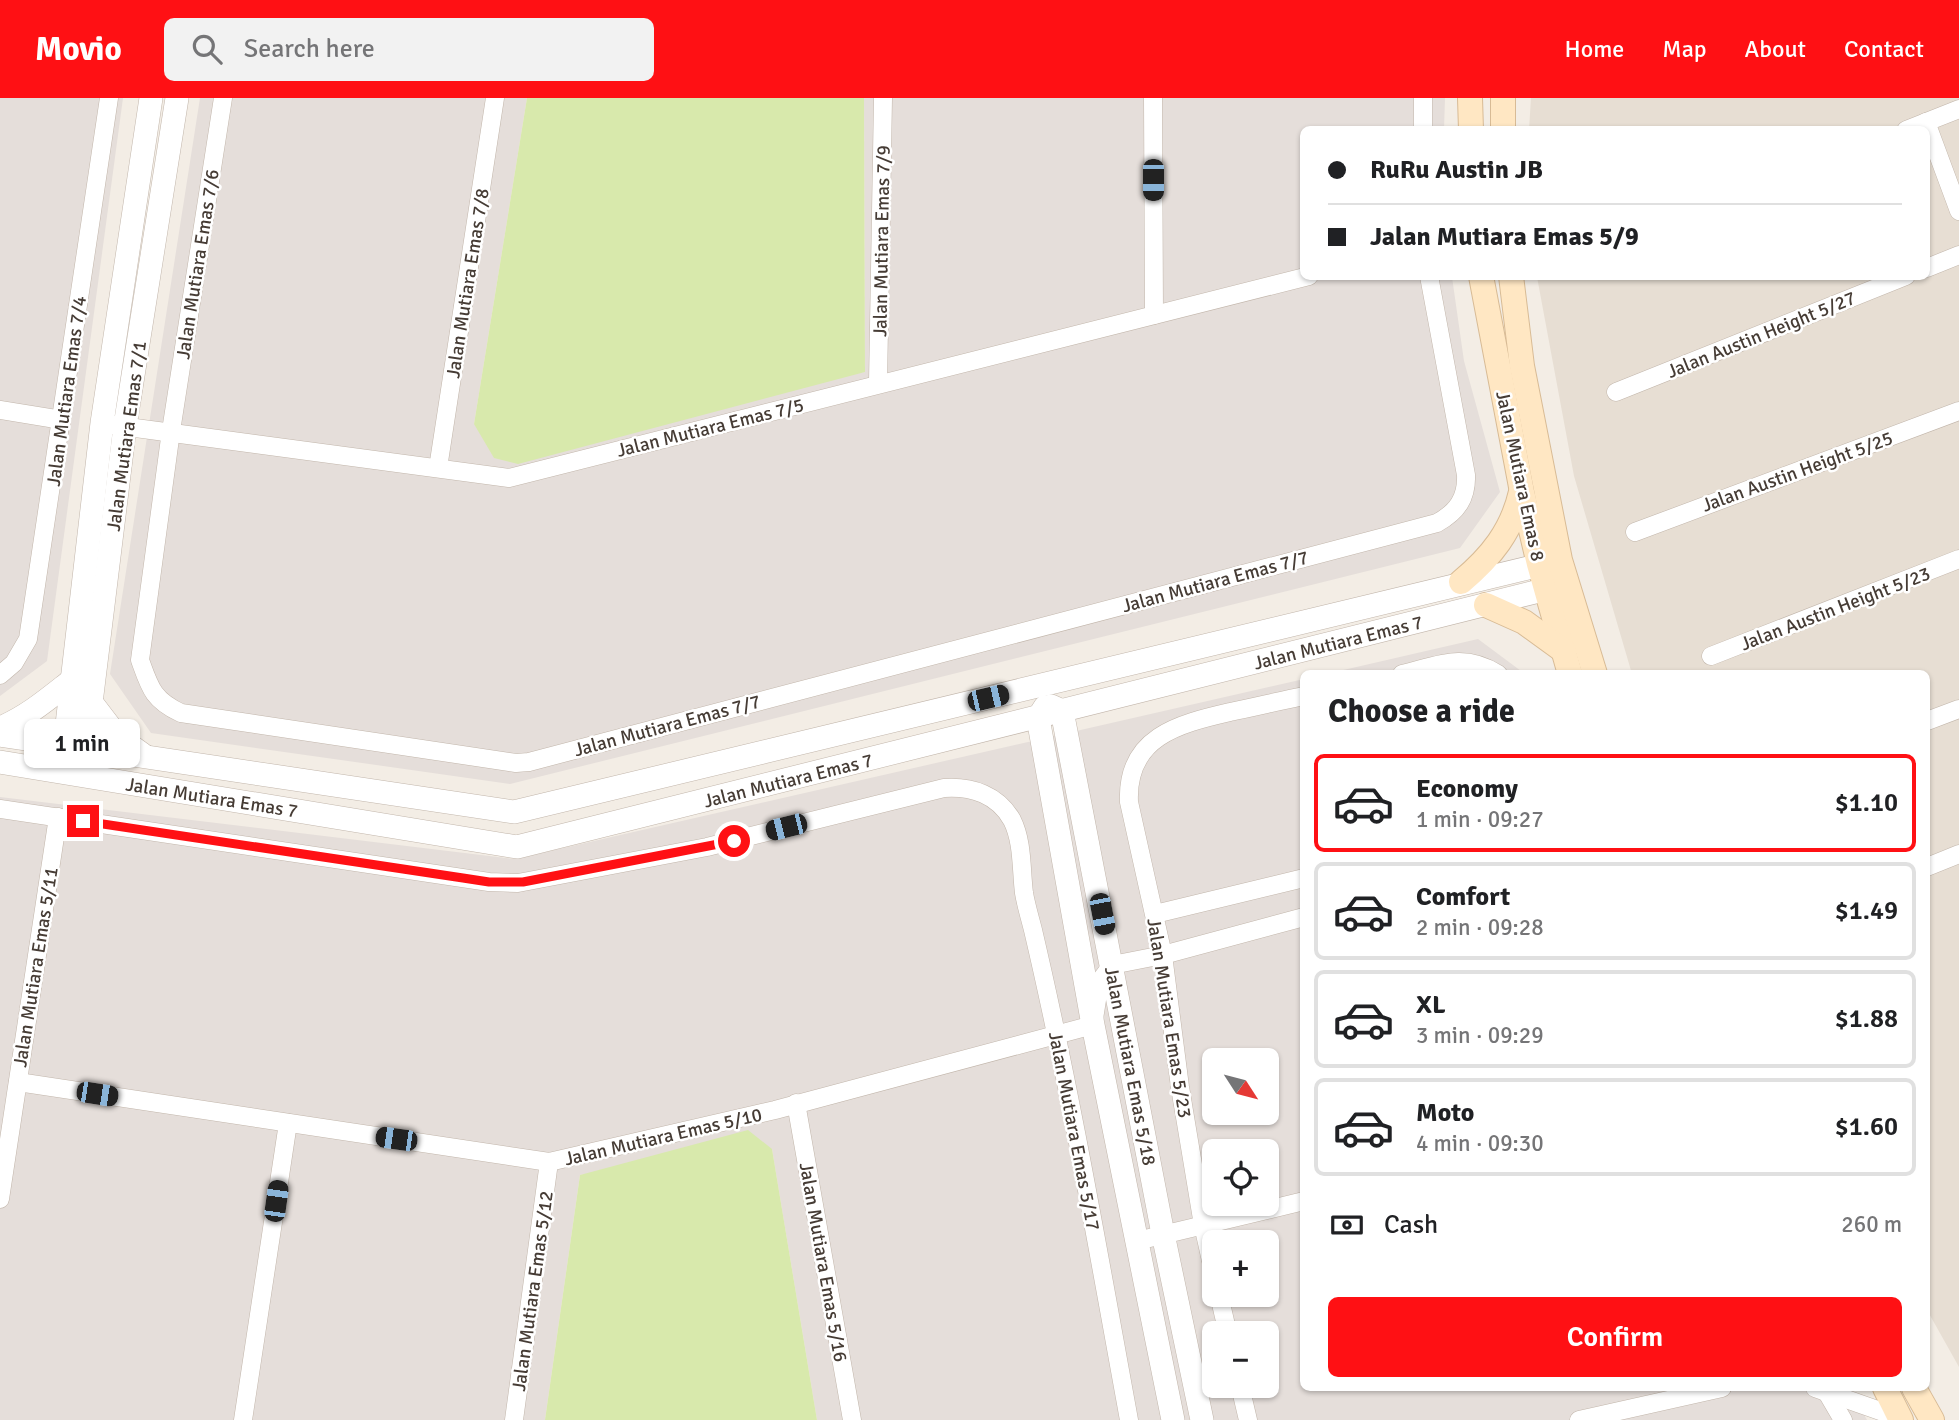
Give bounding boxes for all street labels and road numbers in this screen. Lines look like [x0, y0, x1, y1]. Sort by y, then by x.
street label: Jalan Mutiara Emas 7/9 [868, 145, 896, 337]
street label: Jalan Mutiara Emas 7/6 [171, 167, 225, 361]
street label: Jalan Mutiara Emas 7/8 [441, 186, 495, 380]
street label: Jalan Austin Height 5/27 [1663, 286, 1859, 384]
street label: Jalan Mutiara Emas 7/4 [42, 294, 92, 488]
street label: Jalan Mutiara Emas 7/1 [102, 339, 152, 533]
street label: Jalan Mutiara Emas 8 [1490, 389, 1550, 564]
street label: Jalan Mutiara Emas 7/5 [614, 393, 806, 463]
street label: Jalan Austin Height 5/25 [1699, 426, 1896, 518]
street label: Jalan Mutiara Emas 7/7 [1119, 546, 1311, 618]
street label: Jalan Austin Height 5/23 [1737, 562, 1934, 656]
street label: Jalan Mutiara Emas 7 [1251, 610, 1425, 676]
street label: Jalan Mutiara Emas 7/7 [571, 690, 763, 762]
street label: Jalan Mutiara Emas 7 [701, 748, 875, 814]
street label: Jalan Mutiara Emas 7 [124, 773, 300, 823]
street label: Jalan Mutiara Emas 5/11 [8, 865, 64, 1069]
street label: Jalan Mutiara Emas 5/23 [1141, 916, 1197, 1120]
street label: Jalan Mutiara Emas 5/18 [1099, 965, 1161, 1168]
street label: Jalan Mutiara Emas 5/17 [1043, 1030, 1105, 1233]
street label: Jalan Mutiara Emas 5/10 [562, 1103, 764, 1171]
street label: Jalan Mutiara Emas 5/16 [794, 1161, 852, 1364]
street label: Jalan Mutiara Emas 5/12 [507, 1189, 559, 1393]

